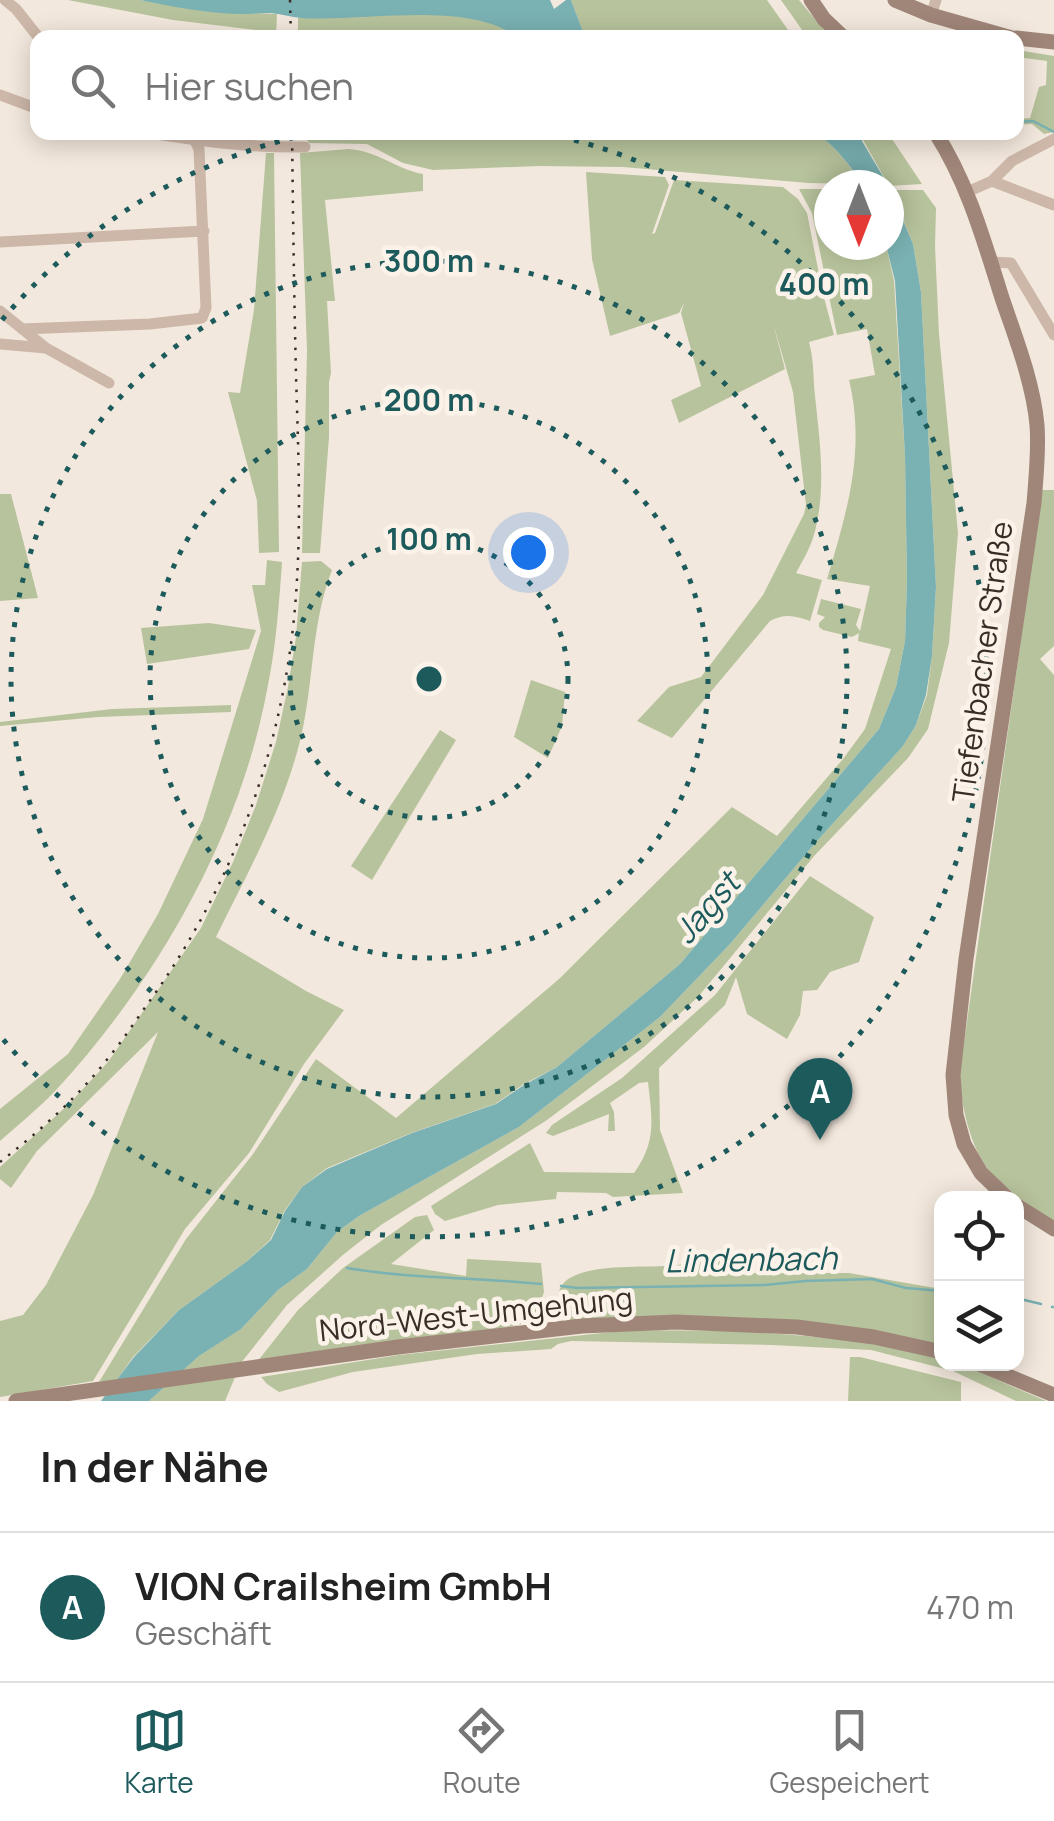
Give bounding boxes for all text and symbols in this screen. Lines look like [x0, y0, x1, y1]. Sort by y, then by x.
search box [30, 30, 1024, 140]
icon: search [65, 58, 120, 113]
text: Hier suchen [145, 59, 354, 111]
north arrow [814, 170, 904, 260]
text: 300 m [384, 240, 474, 281]
text: 400 m [779, 263, 869, 304]
text: 200 m [384, 379, 474, 420]
text: 100 m [386, 518, 472, 559]
street label: Tiefenbacher Straße [941, 519, 1022, 805]
your location [503, 527, 554, 578]
centre of rings [411, 661, 447, 697]
water label: Jagst [663, 860, 752, 952]
pin: A [788, 1058, 852, 1140]
map controls [934, 1191, 1024, 1371]
button: locate [934, 1191, 1024, 1281]
water label: Lindenbach [664, 1235, 839, 1283]
street label: Nord-West-Umgehung [317, 1277, 635, 1350]
button: layers [934, 1281, 1024, 1371]
text: In der Nähe [40, 1437, 269, 1495]
text: VION Crailsheim GmbH [135, 1559, 552, 1611]
text: A [62, 1585, 83, 1629]
text: 470 m [926, 1585, 1014, 1629]
text: Geschäft [135, 1611, 272, 1655]
tab: Karte [124, 1703, 194, 1801]
tab: Route [443, 1703, 521, 1801]
tab: Gespeichert [769, 1703, 930, 1801]

